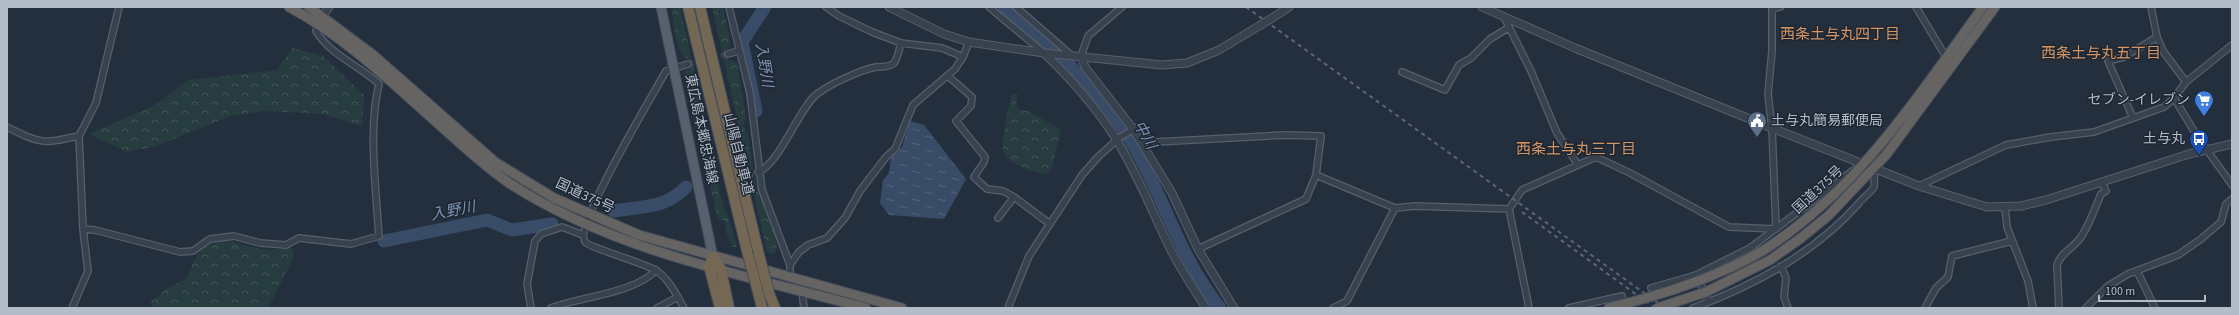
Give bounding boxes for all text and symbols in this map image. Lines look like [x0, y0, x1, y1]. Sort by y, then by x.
district label: 西条土与丸四丁目 [1780, 24, 1900, 45]
water label: 入野川 [750, 41, 778, 91]
district label: 西条土与丸五丁目 [2041, 43, 2161, 64]
street label: 東広島本郷忠海線 [680, 72, 722, 186]
supermarket icon: セブン-イレブン [2193, 89, 2215, 117]
place label: セブン-イレブン [2088, 90, 2190, 110]
public building icon: 土与丸簡易郵便局 [1746, 110, 1768, 138]
street label: 山陽自動車道 [718, 111, 758, 197]
place label: 土与丸簡易郵便局 [1771, 111, 1883, 131]
water label: 中川 [1128, 117, 1163, 155]
bus stop icon: 土与丸 [2188, 128, 2210, 156]
place label: 土与丸 [2143, 129, 2185, 149]
district label: 西条土与丸三丁目 [1516, 139, 1636, 160]
street label: 国道375号 [1788, 161, 1848, 219]
street label: 国道375号 [552, 174, 618, 218]
water label: 入野川 [429, 196, 479, 226]
scale bar [2099, 277, 2205, 303]
text: 100 m [2105, 283, 2135, 300]

